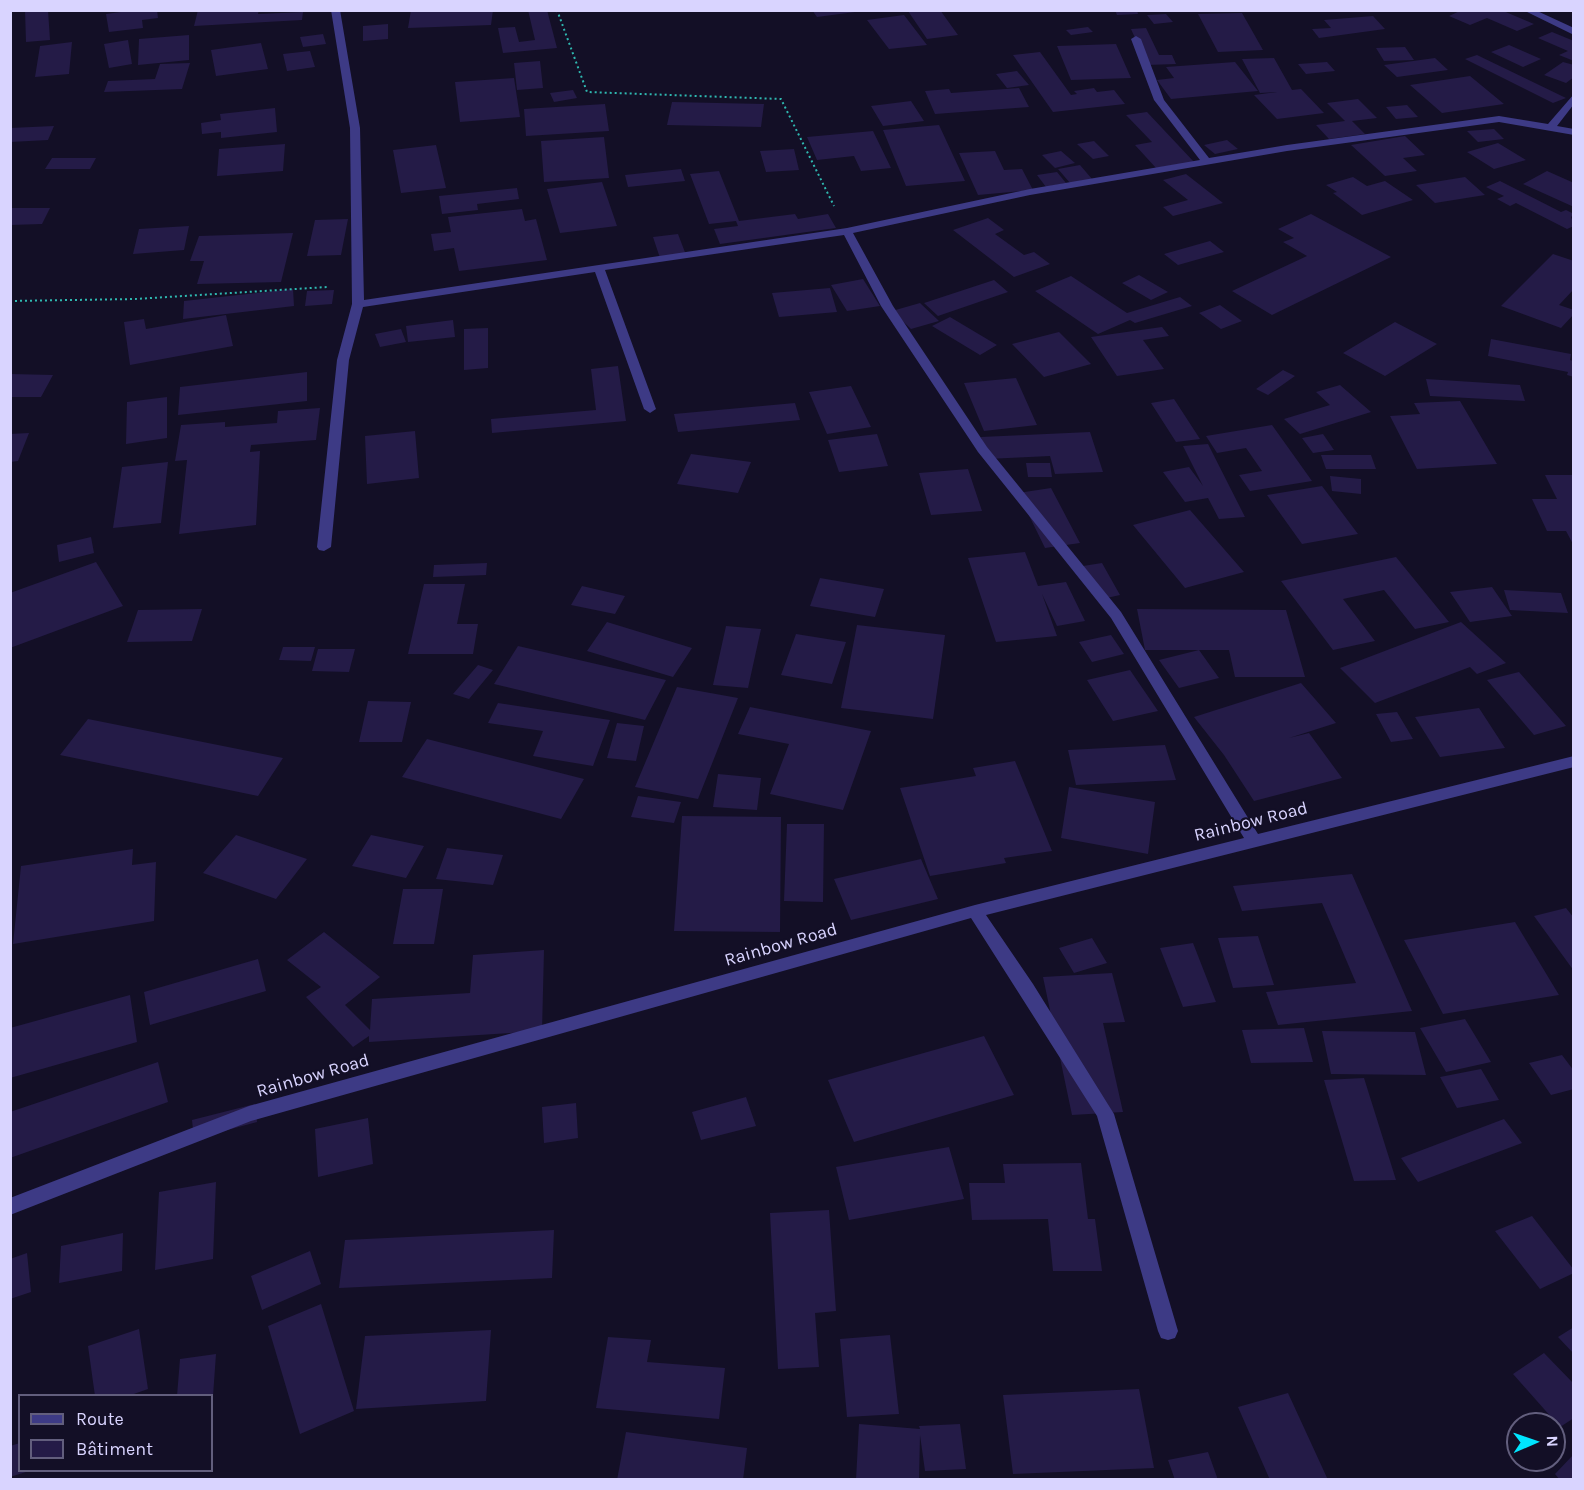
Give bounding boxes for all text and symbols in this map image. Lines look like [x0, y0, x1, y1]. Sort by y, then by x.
street label: Rainbow Road [1192, 797, 1310, 847]
street label: Rainbow Road [722, 919, 840, 971]
street label: Rainbow Road [254, 1050, 372, 1102]
legend [18, 1394, 213, 1472]
text: Route [76, 1408, 124, 1430]
north arrow [1506, 1412, 1566, 1472]
text: N [1543, 1435, 1562, 1447]
text: Bâtiment [76, 1438, 153, 1460]

